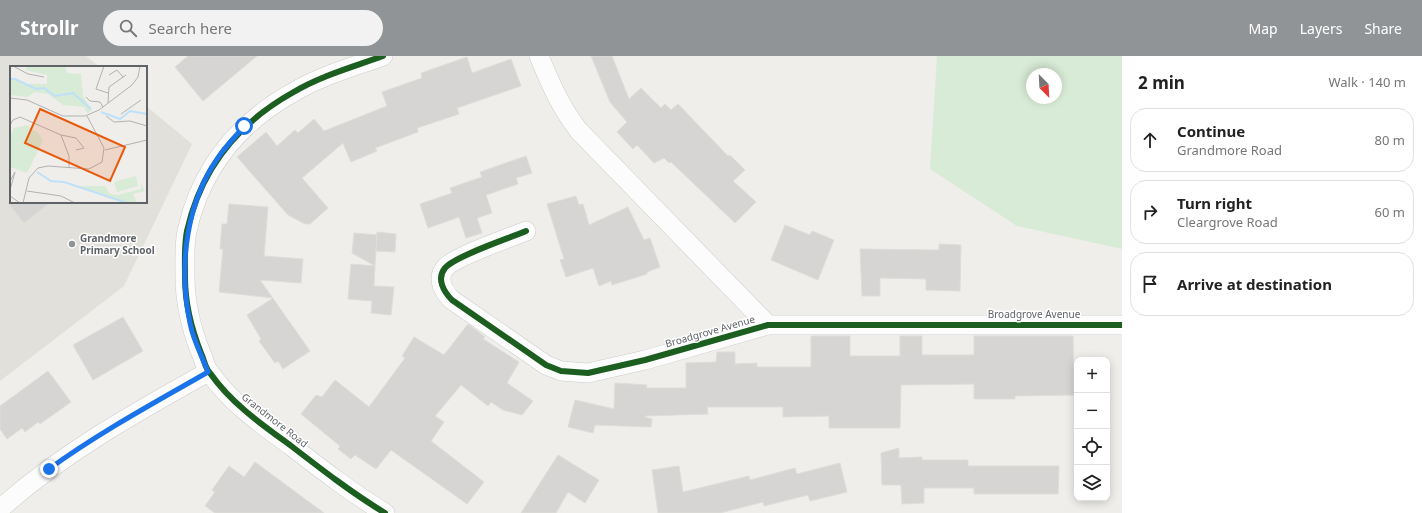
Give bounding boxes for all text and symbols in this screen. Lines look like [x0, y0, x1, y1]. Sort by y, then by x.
search box [103, 10, 383, 46]
text: Strollr [20, 15, 79, 41]
icon: search [117, 17, 139, 39]
text: Search here [149, 18, 232, 38]
text: Map [1249, 19, 1278, 38]
text: Layers [1300, 19, 1342, 38]
text: Share [1364, 19, 1402, 38]
inset map [10, 66, 147, 203]
north arrow [1026, 68, 1062, 104]
text: 2 min [1138, 71, 1185, 94]
text: Walk · 140 m [1328, 73, 1406, 91]
route start [235, 117, 253, 135]
text: Continue [1177, 121, 1245, 141]
icon: ahead [1139, 129, 1161, 151]
text: 80 m [1375, 131, 1405, 149]
text: Grandmore Road [1177, 141, 1282, 159]
text: Turn right [1177, 193, 1252, 213]
icon: right [1139, 201, 1161, 223]
text: 60 m [1375, 203, 1405, 221]
text: Cleargrove Road [1177, 213, 1278, 231]
place label: Grandmore Primary School [80, 231, 155, 257]
marker: Grandmore Primary School [67, 239, 77, 249]
icon: arrive [1139, 273, 1161, 295]
text: Arrive at destination [1177, 274, 1332, 294]
street label: Broadgrove Avenue [988, 307, 1081, 321]
street label: Broadgrove Avenue [664, 311, 757, 350]
map controls [1074, 357, 1110, 501]
button: + [1074, 357, 1110, 393]
street label: Grandmore Road [239, 390, 311, 450]
button: − [1074, 393, 1110, 429]
button: locate [1074, 429, 1110, 465]
route end [40, 460, 58, 478]
button: layers [1074, 465, 1110, 501]

